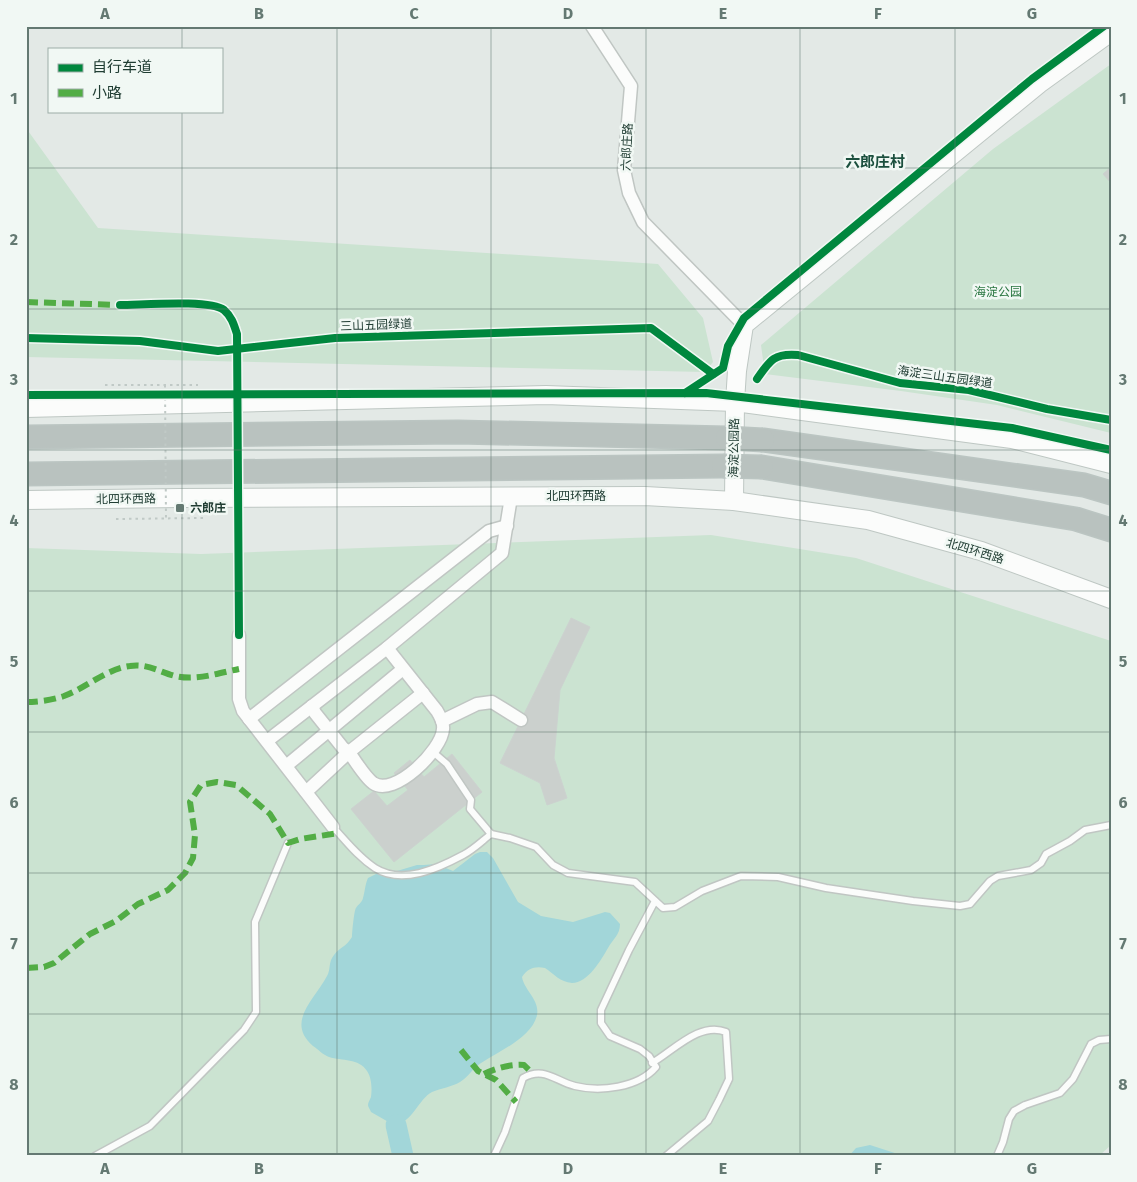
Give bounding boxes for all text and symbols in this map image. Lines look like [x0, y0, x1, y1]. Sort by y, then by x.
text: A [99, 4, 110, 23]
text: B [254, 4, 264, 23]
text: C [409, 4, 419, 23]
text: D [563, 4, 573, 23]
text: E [719, 4, 727, 23]
text: F [874, 4, 882, 23]
text: G [1027, 4, 1037, 23]
legend [48, 48, 222, 112]
text: 自行车道 [92, 58, 152, 76]
text: 小路 [92, 84, 122, 102]
text: 1 [10, 89, 18, 108]
text: 1 [1119, 89, 1127, 108]
street label: 六郎庄路 [619, 123, 635, 171]
district label: 六郎庄村 [845, 153, 905, 171]
text: 2 [10, 230, 18, 249]
text: 2 [1119, 230, 1127, 249]
park label: 海淀公园 [974, 285, 1022, 299]
street label: 三山五园绿道 [340, 317, 412, 333]
street label: 海淀三山五园绿道 [896, 363, 994, 391]
text: 3 [9, 370, 18, 389]
text: 3 [1118, 370, 1127, 389]
street label: 海淀公园路 [726, 418, 742, 478]
street label: 北四环西路 [546, 489, 606, 503]
street label: 北四环西路 [96, 491, 156, 507]
place label: 六郎庄 [190, 501, 226, 515]
marker: 六郎庄 [174, 502, 186, 514]
text: 4 [9, 511, 19, 530]
text: 4 [1118, 511, 1128, 530]
street label: 北四环西路 [944, 536, 1006, 566]
text: 5 [10, 652, 19, 671]
text: 5 [1119, 652, 1128, 671]
text: 6 [9, 793, 19, 812]
text: 6 [1118, 793, 1128, 812]
text: 7 [10, 934, 18, 953]
text: 7 [1119, 934, 1127, 953]
text: 8 [9, 1075, 19, 1094]
text: 8 [1118, 1075, 1128, 1094]
text: A [99, 1159, 110, 1178]
text: B [254, 1159, 264, 1178]
text: C [409, 1159, 419, 1178]
text: D [563, 1159, 573, 1178]
text: E [719, 1159, 727, 1178]
text: F [874, 1159, 882, 1178]
text: G [1027, 1159, 1037, 1178]

